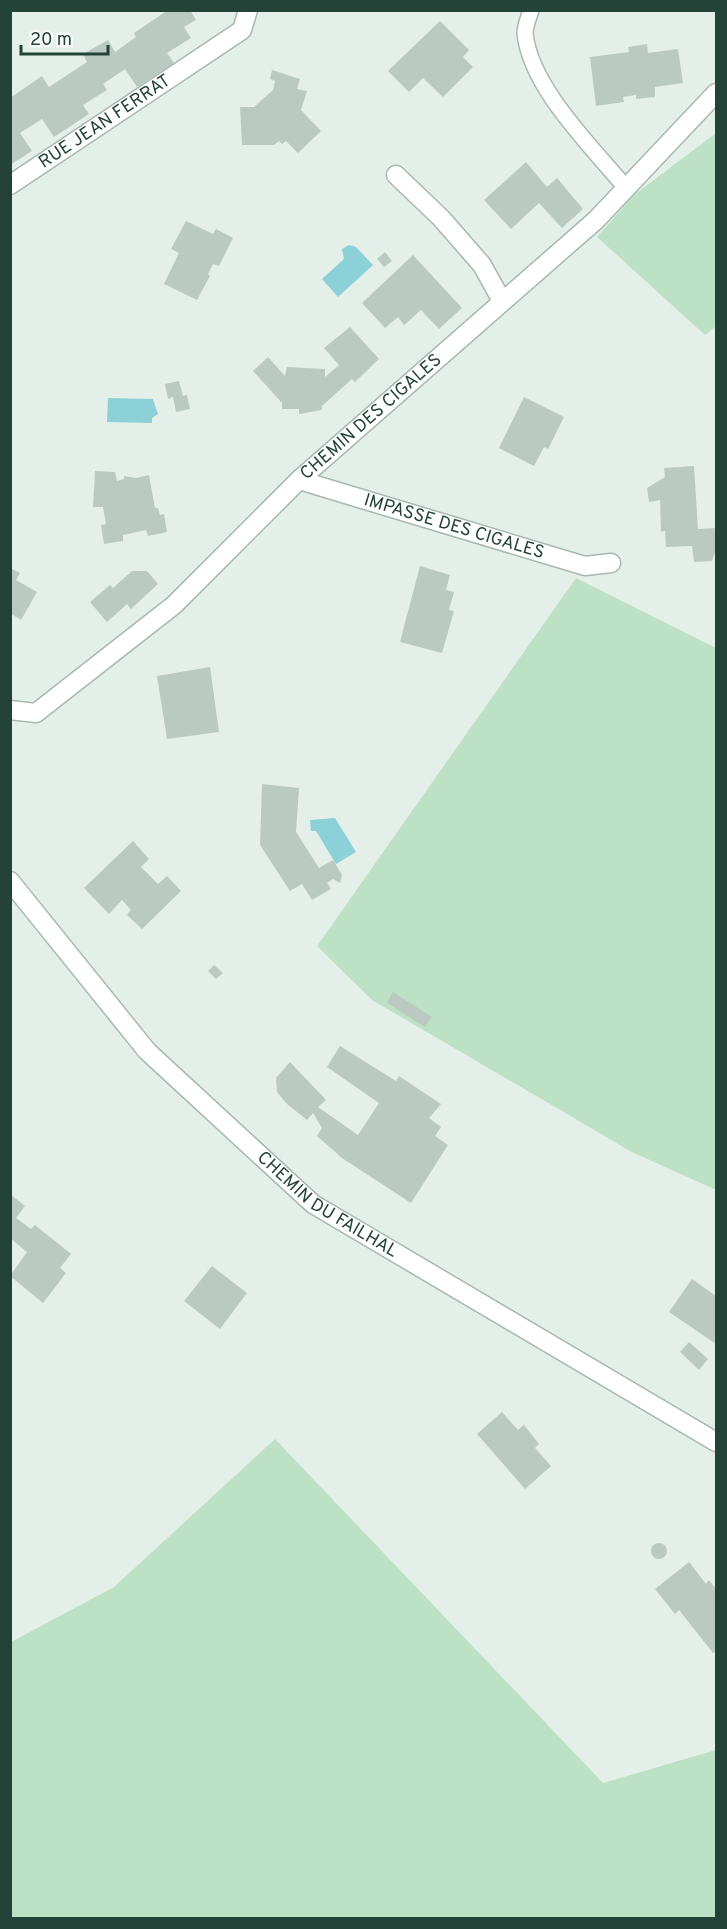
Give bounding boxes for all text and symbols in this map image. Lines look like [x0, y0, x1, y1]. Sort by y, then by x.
scale bar [21, 18, 108, 56]
text: 20 m [30, 29, 72, 52]
street label: RUE JEAN FERRAT [34, 69, 175, 174]
street label: CHEMIN DES CIGALES [295, 349, 447, 485]
street label: IMPASSE DES CIGALES [361, 489, 547, 565]
street label: CHEMIN DU FAILHAL [252, 1146, 402, 1263]

